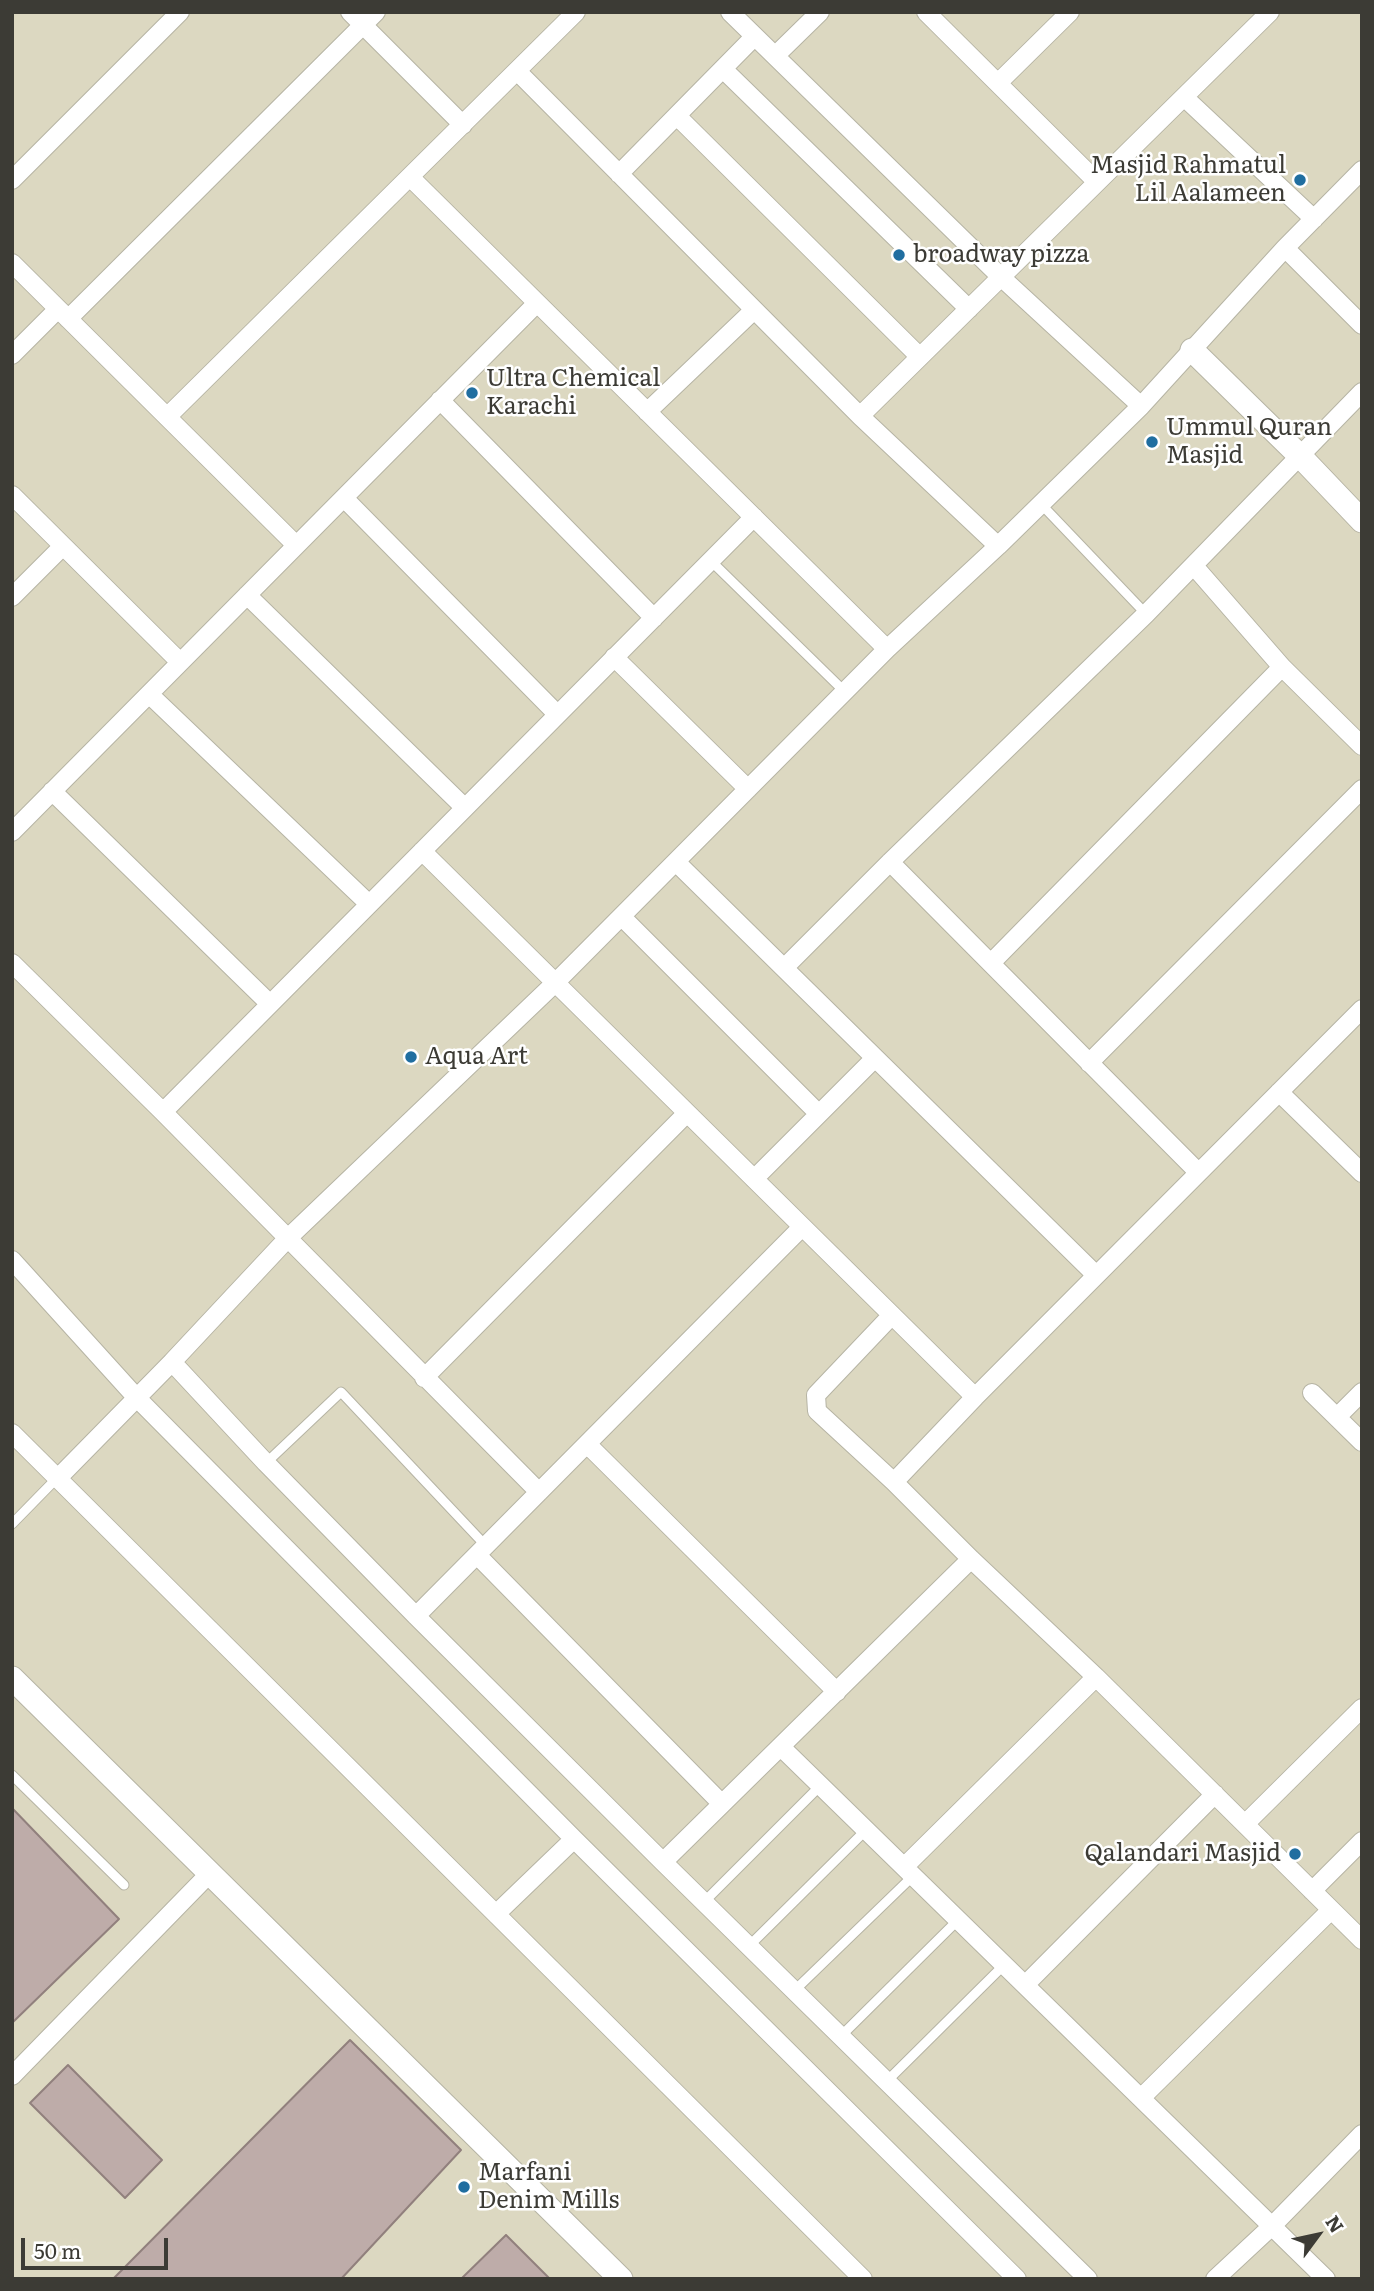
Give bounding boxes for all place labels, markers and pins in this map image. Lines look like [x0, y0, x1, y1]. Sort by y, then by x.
place label: Masjid Rahmatul Lil Aalameen [1090, 152, 1286, 208]
marker: Masjid Rahmatul Lil Aalameen [1292, 172, 1308, 188]
place label: broadway pizza [913, 241, 1089, 269]
marker: broadway pizza [891, 247, 907, 263]
place label: Ultra Chemical Karachi [486, 365, 660, 421]
marker: Ultra Chemical Karachi [464, 385, 480, 401]
place label: Ummul Quran Masjid [1166, 414, 1332, 470]
marker: Ummul Quran Masjid [1144, 434, 1160, 450]
place label: Aqua Art [425, 1043, 528, 1071]
marker: Aqua Art [403, 1049, 419, 1065]
place label: Qalandari Masjid [1085, 1840, 1281, 1868]
marker: Qalandari Masjid [1287, 1846, 1303, 1862]
place label: Marfani Denim Mills [478, 2159, 619, 2215]
marker: Marfani Denim Mills [456, 2179, 472, 2195]

